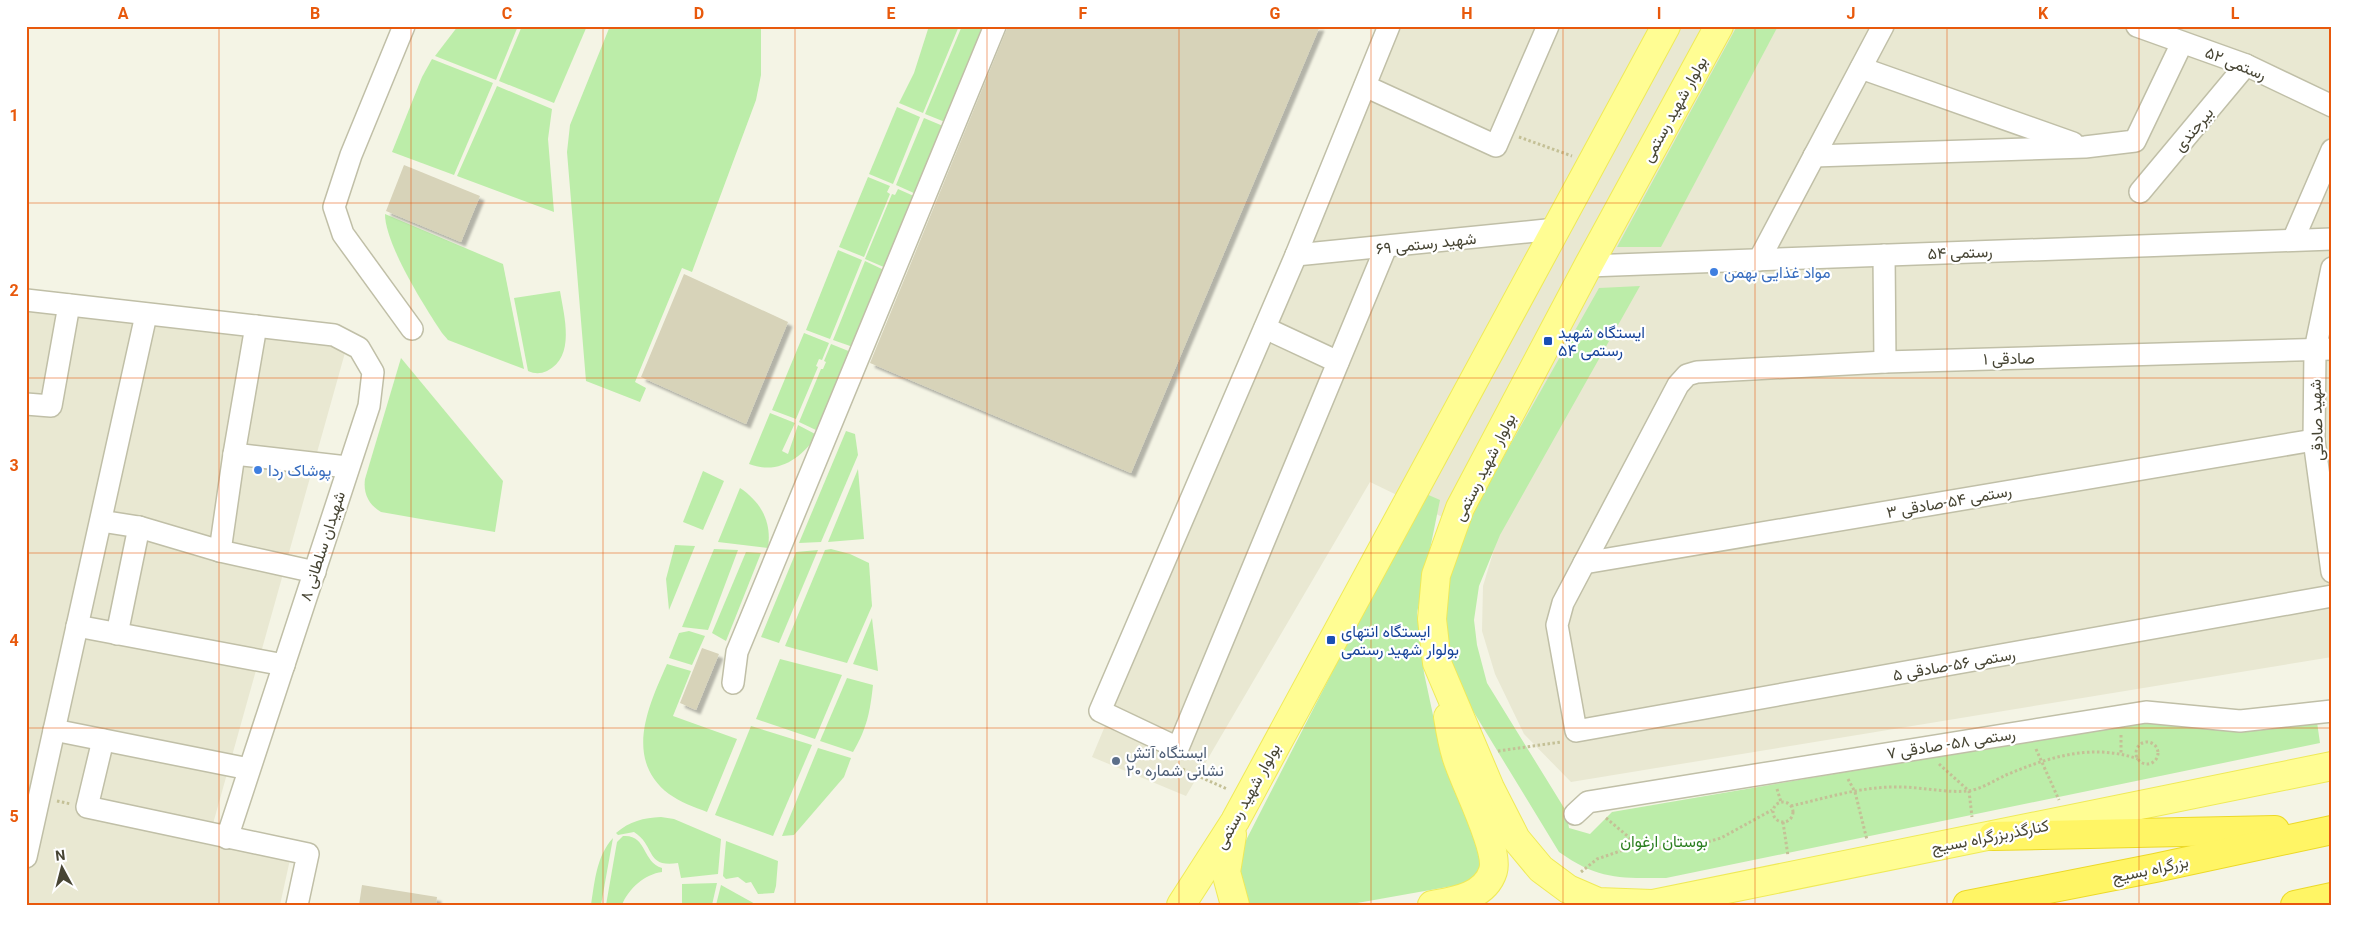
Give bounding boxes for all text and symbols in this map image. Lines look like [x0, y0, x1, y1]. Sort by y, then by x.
text: A [118, 4, 129, 23]
text: B [310, 4, 320, 23]
text: C [502, 4, 512, 23]
text: D [694, 4, 704, 23]
text: E [887, 4, 896, 23]
text: F [1079, 4, 1088, 23]
text: G [1270, 4, 1281, 23]
text: H [1461, 4, 1473, 23]
text: I [1657, 4, 1661, 23]
text: J [1847, 4, 1855, 23]
text: K [2038, 4, 2049, 23]
text: L [2231, 4, 2240, 23]
street label: رستمی ۵۲ [2202, 43, 2269, 85]
street label: بولوار شهید رستمی [1638, 53, 1712, 166]
street label: بیرجندی [2169, 103, 2218, 156]
text: 1 [9, 106, 19, 125]
street label: شهید رستمی ۶۹ [1375, 229, 1477, 259]
street label: رستمی ۵۴ [1927, 242, 1993, 264]
place label: مواد غذایی بهمن [1724, 263, 1830, 283]
marker: مواد غذایی بهمن [1708, 266, 1720, 278]
text: 2 [9, 281, 19, 300]
place label: ایستگاه شهید رستمی ۵۴ [1558, 323, 1645, 361]
marker: ایستگاه شهید رستمی ۵۴ [1542, 335, 1554, 347]
street label: صادقی ۱ [1983, 349, 2035, 369]
street label: شهید صادقی [2306, 379, 2328, 461]
street label: بولوار شهید رستمی [1449, 410, 1521, 525]
text: 3 [9, 456, 19, 475]
place label: پوشاک ردا [268, 461, 331, 482]
marker: پوشاک ردا [252, 464, 264, 476]
street label: رستمی ۵۴-صادقی ۳ [1885, 481, 2013, 523]
street label: شهیدان سلطانی ۸ [296, 489, 350, 604]
place label: ایستگاه انتهای بولوار شهید رستمی [1341, 622, 1459, 660]
text: 4 [9, 631, 19, 650]
marker: ایستگاه انتهای بولوار شهید رستمی [1325, 634, 1337, 646]
street label: رستمی ۵۶-صادقی ۵ [1891, 644, 2017, 686]
street label: رستمی ۵۸- صادقی ۷ [1885, 724, 2017, 764]
street label: بولوار شهید رستمی [1211, 740, 1285, 853]
place label: ایستگاه آتش نشانی شماره ۲۰ [1126, 743, 1224, 781]
marker: ایستگاه آتش نشانی شماره ۲۰ [1110, 755, 1122, 767]
text: 5 [9, 807, 19, 826]
street label: کنارگذربزرگراه بسیج [1930, 816, 2051, 859]
park label: بوستان ارغوان [1620, 832, 1708, 852]
north arrow [38, 844, 88, 894]
text: N [55, 847, 66, 864]
street label: بزرگراه بسیج [2110, 852, 2191, 889]

